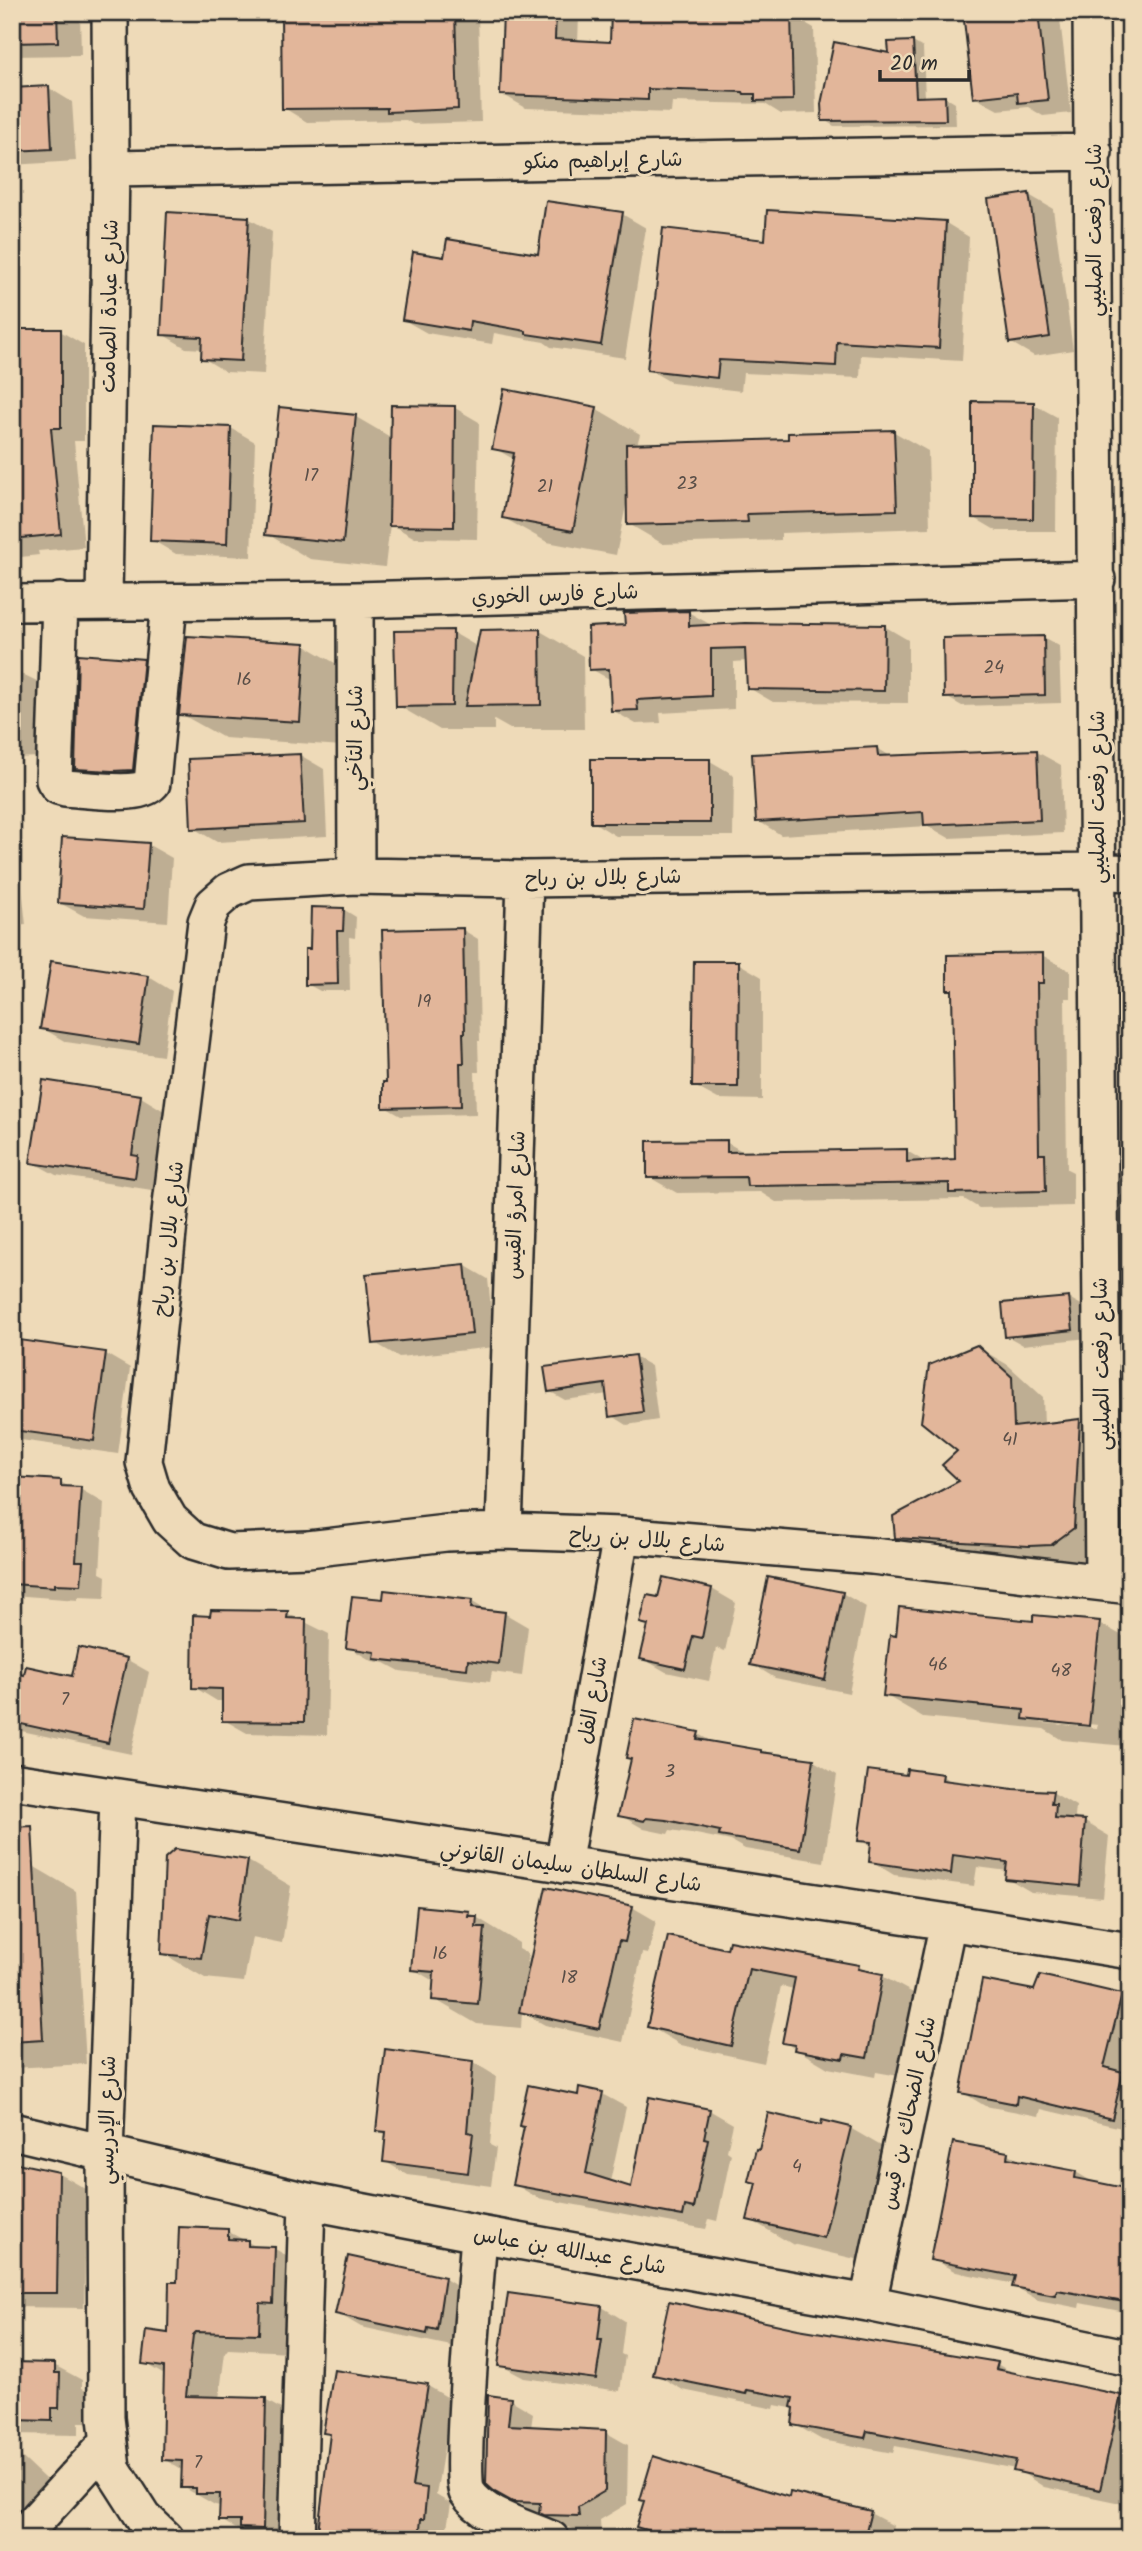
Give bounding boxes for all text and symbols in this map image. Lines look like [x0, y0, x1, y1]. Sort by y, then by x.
scale bar [880, 38, 969, 82]
text: 20 m [890, 48, 938, 81]
street label: شارع رفعت الصليبي [1079, 143, 1113, 317]
street label: شارع إبراهيم منكو [522, 144, 683, 179]
street label: شارع عبادة الصامت [92, 219, 129, 393]
house number: 17 [304, 462, 319, 491]
house number: 23 [677, 470, 697, 499]
house number: 21 [537, 473, 553, 502]
street label: شارع فارس الخوري [471, 576, 639, 615]
house number: 24 [984, 654, 1004, 683]
house number: 16 [236, 666, 252, 695]
street label: شارع التآخي [340, 685, 374, 791]
street label: شارع رفعت الصليبي [1082, 710, 1116, 884]
street label: شارع بلال بن رباح [524, 861, 682, 896]
house number: 19 [417, 988, 431, 1017]
street label: شارع امرؤ القيس [497, 1130, 536, 1280]
street label: شارع بلال بن رباح [145, 1160, 194, 1319]
street label: شارع رفعت الصليبي [1084, 1277, 1122, 1451]
house number: 41 [1002, 1426, 1018, 1455]
street label: شارع بلال بن رباح [568, 1519, 726, 1562]
house number: 46 [928, 1651, 948, 1680]
street label: شارع الفل [570, 1654, 617, 1747]
house number: 48 [1051, 1657, 1072, 1686]
house number: 7 [61, 1686, 70, 1715]
house number: 3 [665, 1758, 675, 1787]
street label: شارع السلطان سليمان القانوني [438, 1833, 704, 1903]
house number: 16 [432, 1940, 448, 1969]
house number: 18 [561, 1964, 577, 1993]
street label: شارع الضحاك بن قيس [873, 2014, 946, 2213]
street label: شارع الإدريسي [91, 2055, 127, 2185]
house number: 4 [792, 2153, 802, 2182]
street label: شارع عبدالله بن عباس [471, 2218, 669, 2285]
house number: 7 [194, 2449, 203, 2478]

